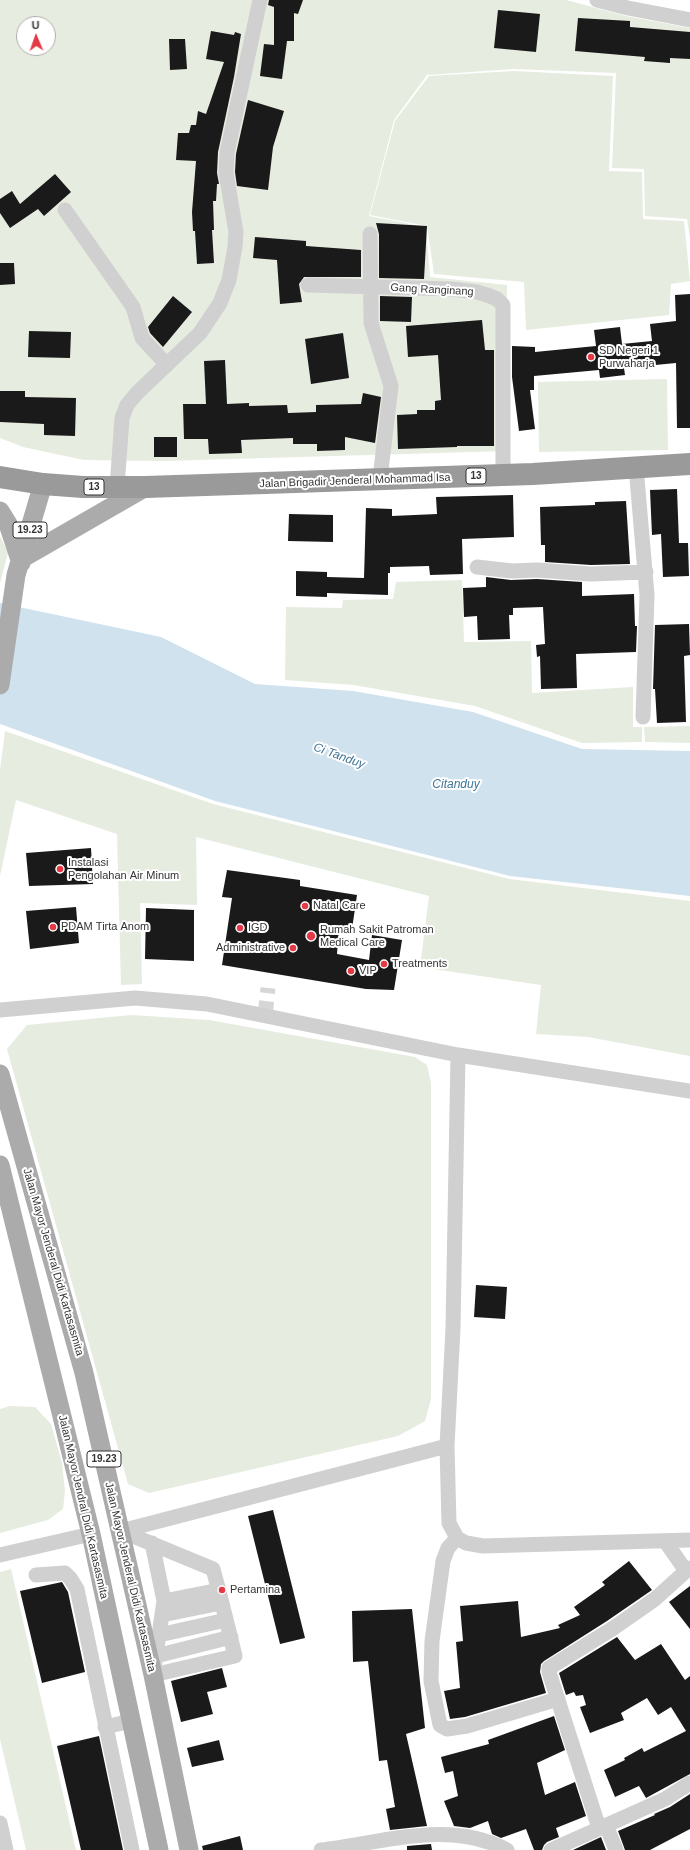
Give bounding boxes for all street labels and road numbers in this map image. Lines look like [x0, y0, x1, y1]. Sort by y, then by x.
street label: Gang Ranginang [390, 281, 474, 299]
road number: 13 [466, 468, 486, 484]
street label: Jalan Brigadir Jenderal Mohammad Isa [259, 471, 451, 491]
road number: 13 [84, 479, 104, 495]
road number: 19.23 [13, 522, 47, 538]
street label: Jalan Mayor Jenderal Didi Kartasasmita [20, 1167, 86, 1357]
street label: Jalan Mayor Jendral Didi Kartasasmita [55, 1414, 111, 1600]
road number: 19.23 [87, 1451, 121, 1467]
street label: Jalan Mayor Jenderal Didi Kartasasmita [102, 1481, 158, 1673]

